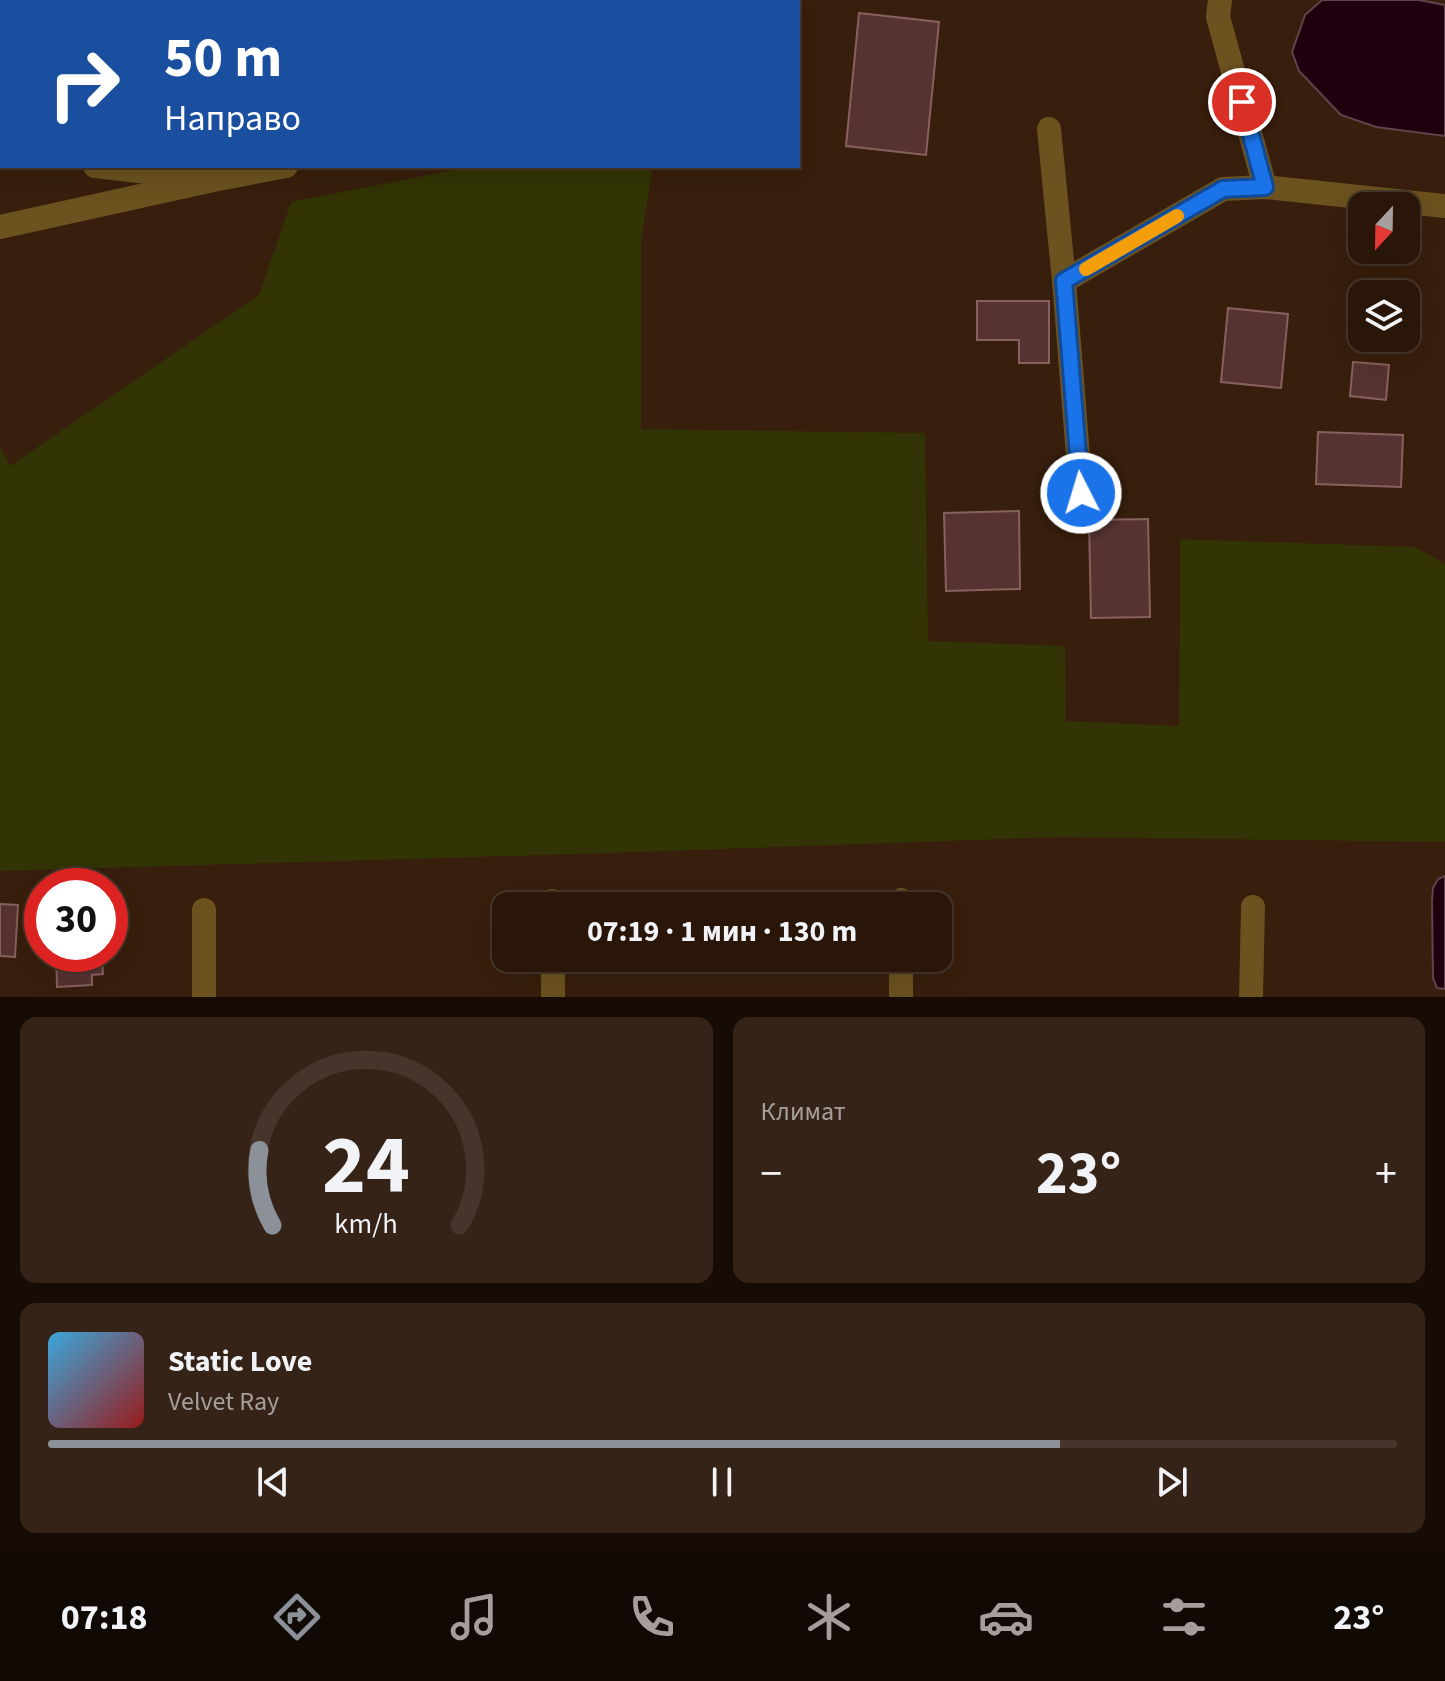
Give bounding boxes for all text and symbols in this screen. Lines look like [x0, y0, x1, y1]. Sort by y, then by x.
text: 50 m [164, 19, 282, 98]
icon: right [32, 32, 136, 136]
pin [1208, 68, 1276, 136]
icon: arrive [1220, 80, 1264, 124]
text: Направо [164, 93, 301, 144]
north arrow [1348, 192, 1420, 264]
map controls [1348, 192, 1420, 352]
button: layers [1348, 280, 1420, 352]
position arrow [1039, 451, 1123, 535]
speed limit sign: 30 [24, 868, 128, 972]
text: 07:19 · 1 мин · 130 m [587, 910, 857, 953]
text: Климат [761, 1093, 846, 1130]
text: 24 [322, 1107, 410, 1225]
text: 23° [1036, 1132, 1121, 1217]
text: − [761, 1143, 782, 1206]
text: + [1375, 1143, 1397, 1206]
text: km/h [335, 1204, 398, 1244]
text: Static Love [168, 1340, 312, 1383]
text: Velvet Ray [168, 1383, 279, 1420]
icon: previous [251, 1460, 295, 1504]
icon: pause [700, 1460, 744, 1504]
icon: next [1150, 1460, 1194, 1504]
icon: directions [269, 1589, 325, 1645]
icon: music [446, 1589, 502, 1645]
icon: phone [624, 1589, 680, 1645]
icon: climate [801, 1589, 857, 1645]
icon: car [978, 1589, 1034, 1645]
icon: filters [1156, 1589, 1212, 1645]
text: 07:18 [61, 1592, 148, 1643]
text: 23° [1333, 1592, 1384, 1643]

